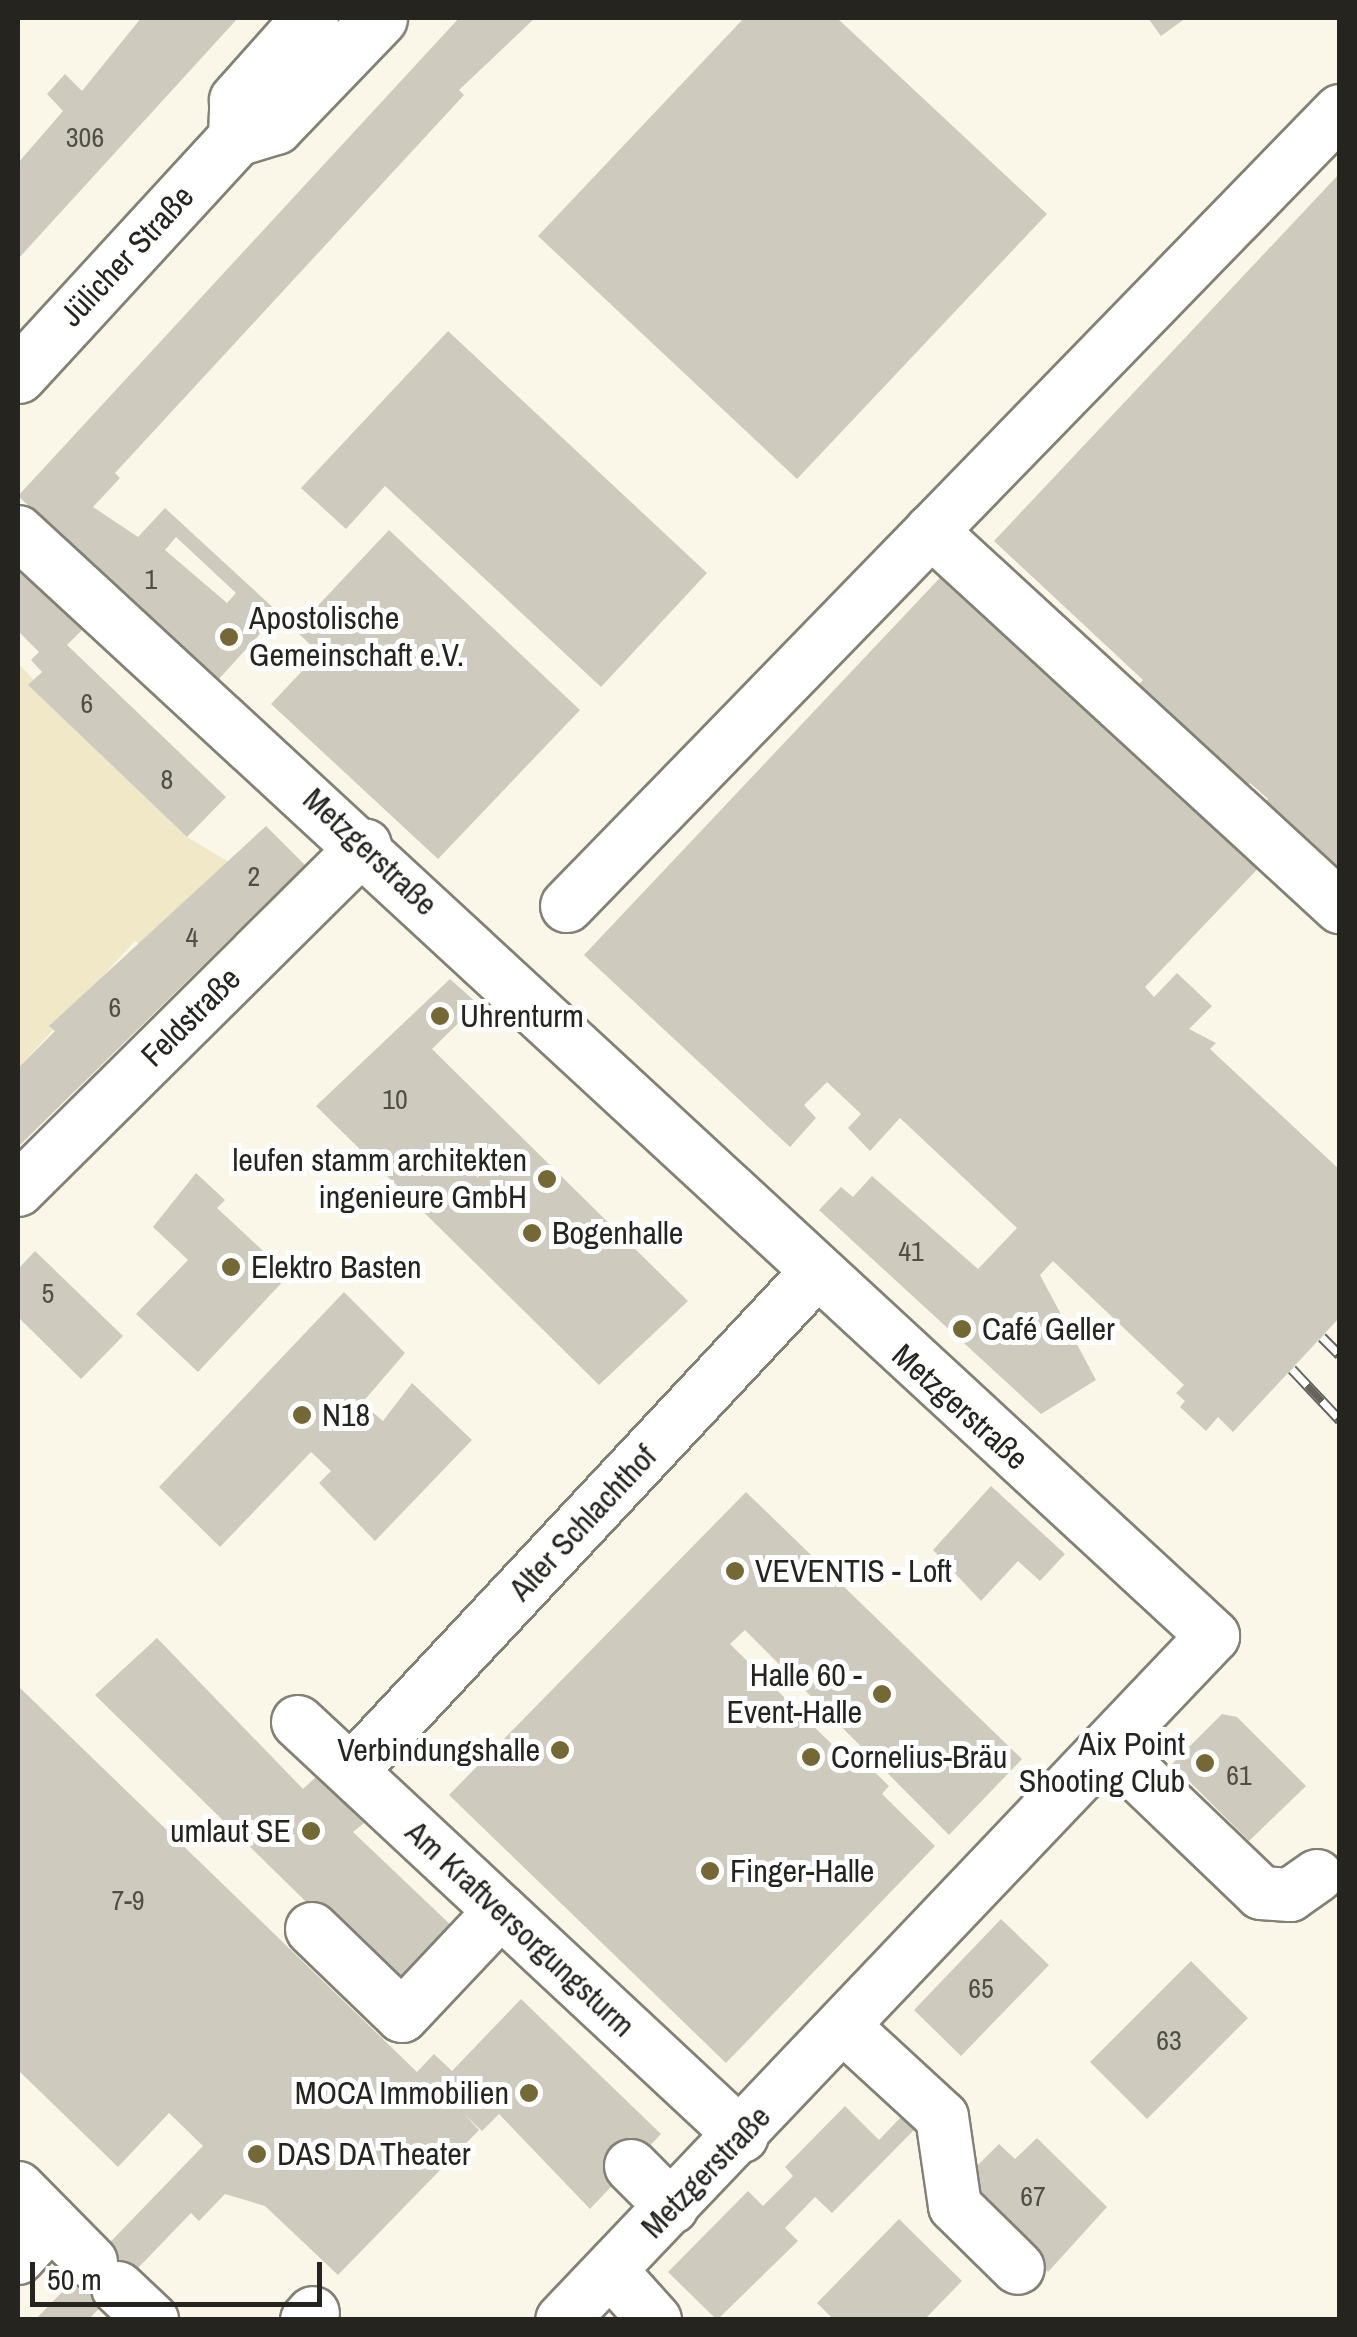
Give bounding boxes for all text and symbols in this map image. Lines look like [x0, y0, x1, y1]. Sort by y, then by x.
house number: 306 [66, 120, 104, 154]
street label: Jülicher Straße [52, 178, 202, 334]
house number: 1 [145, 562, 157, 596]
place label: Apostolische Gemeinschaft e.V. [249, 600, 464, 675]
marker: Apostolische Gemeinschaft e.V. [218, 626, 240, 648]
house number: 6 [81, 686, 93, 720]
house number: 8 [161, 762, 173, 796]
street label: Metzgerstraße [295, 780, 445, 924]
house number: 2 [248, 859, 260, 893]
house number: 4 [186, 920, 198, 954]
street label: Feldstraße [134, 960, 248, 1074]
house number: 6 [109, 990, 121, 1024]
place label: Uhrenturm [460, 997, 584, 1035]
marker: Uhrenturm [429, 1005, 451, 1027]
house number: 10 [382, 1082, 408, 1116]
place label: leufen stamm architekten ingenieure GmbH [232, 1142, 527, 1217]
marker: leufen stamm architekten ingenieure GmbH [536, 1168, 558, 1190]
place label: Bogenhalle [552, 1214, 683, 1252]
marker: Bogenhalle [521, 1222, 543, 1244]
house number: 41 [898, 1234, 924, 1268]
place label: Elektro Basten [251, 1248, 422, 1286]
marker: Elektro Basten [220, 1256, 242, 1278]
house number: 5 [42, 1276, 54, 1310]
place label: Café Geller [982, 1310, 1115, 1348]
marker: Café Geller [951, 1318, 973, 1340]
street label: Metzgerstraße [884, 1336, 1036, 1478]
place label: N18 [322, 1396, 370, 1434]
marker: N18 [291, 1404, 313, 1426]
street label: Alter Schlachthof [501, 1437, 665, 1609]
place label: VEVENTIS - Loft [755, 1552, 952, 1590]
marker: VEVENTIS - Loft [724, 1560, 746, 1582]
place label: Halle 60 - Event-Halle [726, 1657, 862, 1732]
marker: Halle 60 - Event-Halle [871, 1683, 893, 1705]
place label: Aix Point Shooting Club [1019, 1726, 1185, 1801]
place label: Verbindungshalle [337, 1731, 540, 1769]
place label: Cornelius-Bräu [831, 1738, 1007, 1776]
marker: Verbindungshalle [549, 1739, 571, 1761]
marker: Cornelius-Bräu [800, 1746, 822, 1768]
marker: Aix Point Shooting Club [1194, 1752, 1216, 1774]
house number: 61 [1226, 1758, 1252, 1792]
place label: umlaut SE [170, 1812, 291, 1850]
street label: Am Kraftversorgungsturm [398, 1813, 642, 2045]
marker: umlaut SE [300, 1820, 322, 1842]
place label: Finger-Halle [730, 1852, 874, 1890]
marker: Finger-Halle [699, 1860, 721, 1882]
house number: 7-9 [111, 1883, 145, 1917]
house number: 65 [968, 1971, 994, 2005]
house number: 63 [1156, 2023, 1182, 2057]
place label: MOCA Immobilien [293, 2074, 509, 2112]
marker: MOCA Immobilien [518, 2082, 540, 2104]
street label: Metzgerstraße [633, 2098, 779, 2246]
place label: DAS DA Theater [277, 2135, 472, 2173]
marker: DAS DA Theater [246, 2143, 268, 2165]
house number: 67 [1020, 2179, 1046, 2213]
scale bar [35, 2242, 328, 2304]
text: 50 m [47, 2259, 102, 2299]

